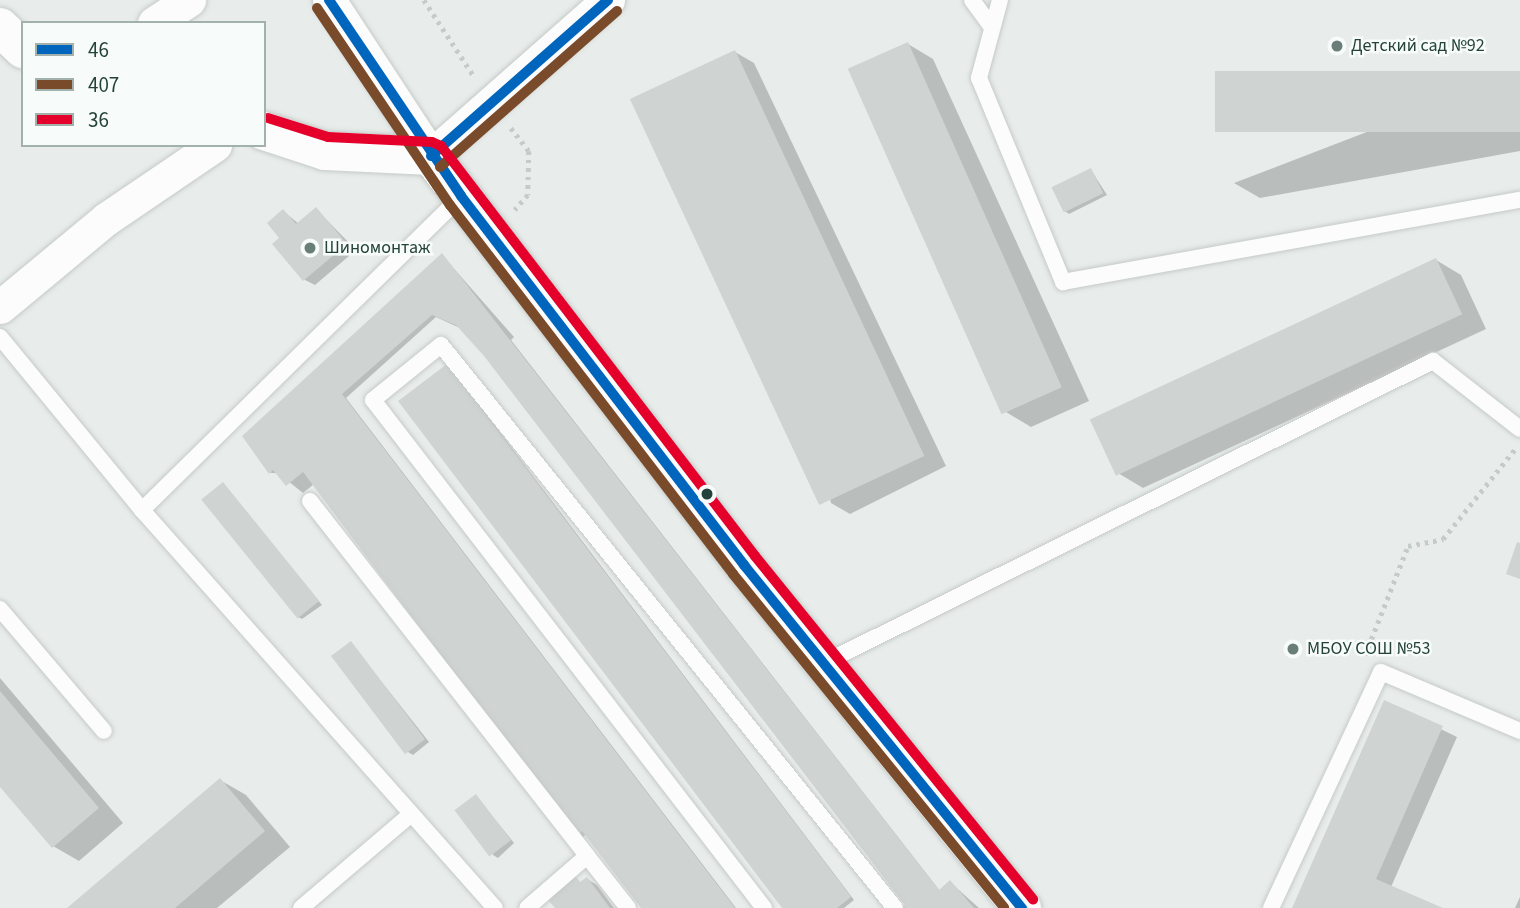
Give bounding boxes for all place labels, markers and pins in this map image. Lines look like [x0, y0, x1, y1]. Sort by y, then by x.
place label: Детский сад №92 [1351, 35, 1485, 57]
marker: Детский сад №92 [1329, 38, 1345, 54]
place label: Шиномонтаж [324, 237, 430, 259]
marker: Шиномонтаж [302, 240, 318, 256]
unlabelled marker [700, 487, 714, 501]
place label: МБОУ СОШ №53 [1307, 638, 1430, 660]
marker: МБОУ СОШ №53 [1285, 641, 1301, 657]

